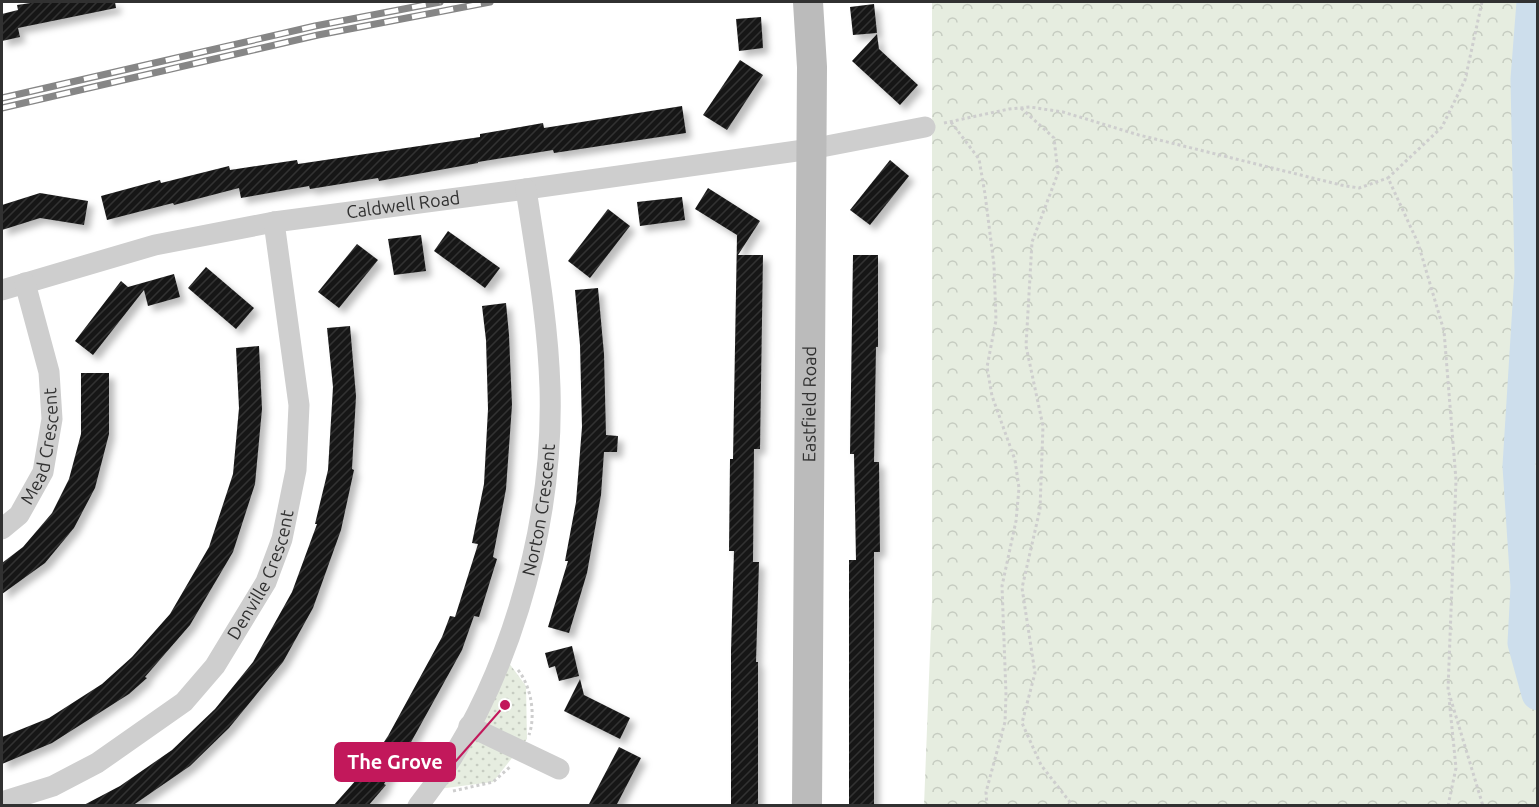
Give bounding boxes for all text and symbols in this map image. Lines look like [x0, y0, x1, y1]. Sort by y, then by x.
street label: Caldwell Road [345, 187, 461, 221]
street label: Eastfield Road [798, 346, 819, 462]
street label: Mead Crescent [16, 387, 62, 508]
street label: Norton Crescent [517, 443, 558, 578]
street label: Denville Crescent [223, 508, 297, 643]
callout: The Grove [335, 743, 455, 781]
text: The Grove [347, 750, 443, 773]

